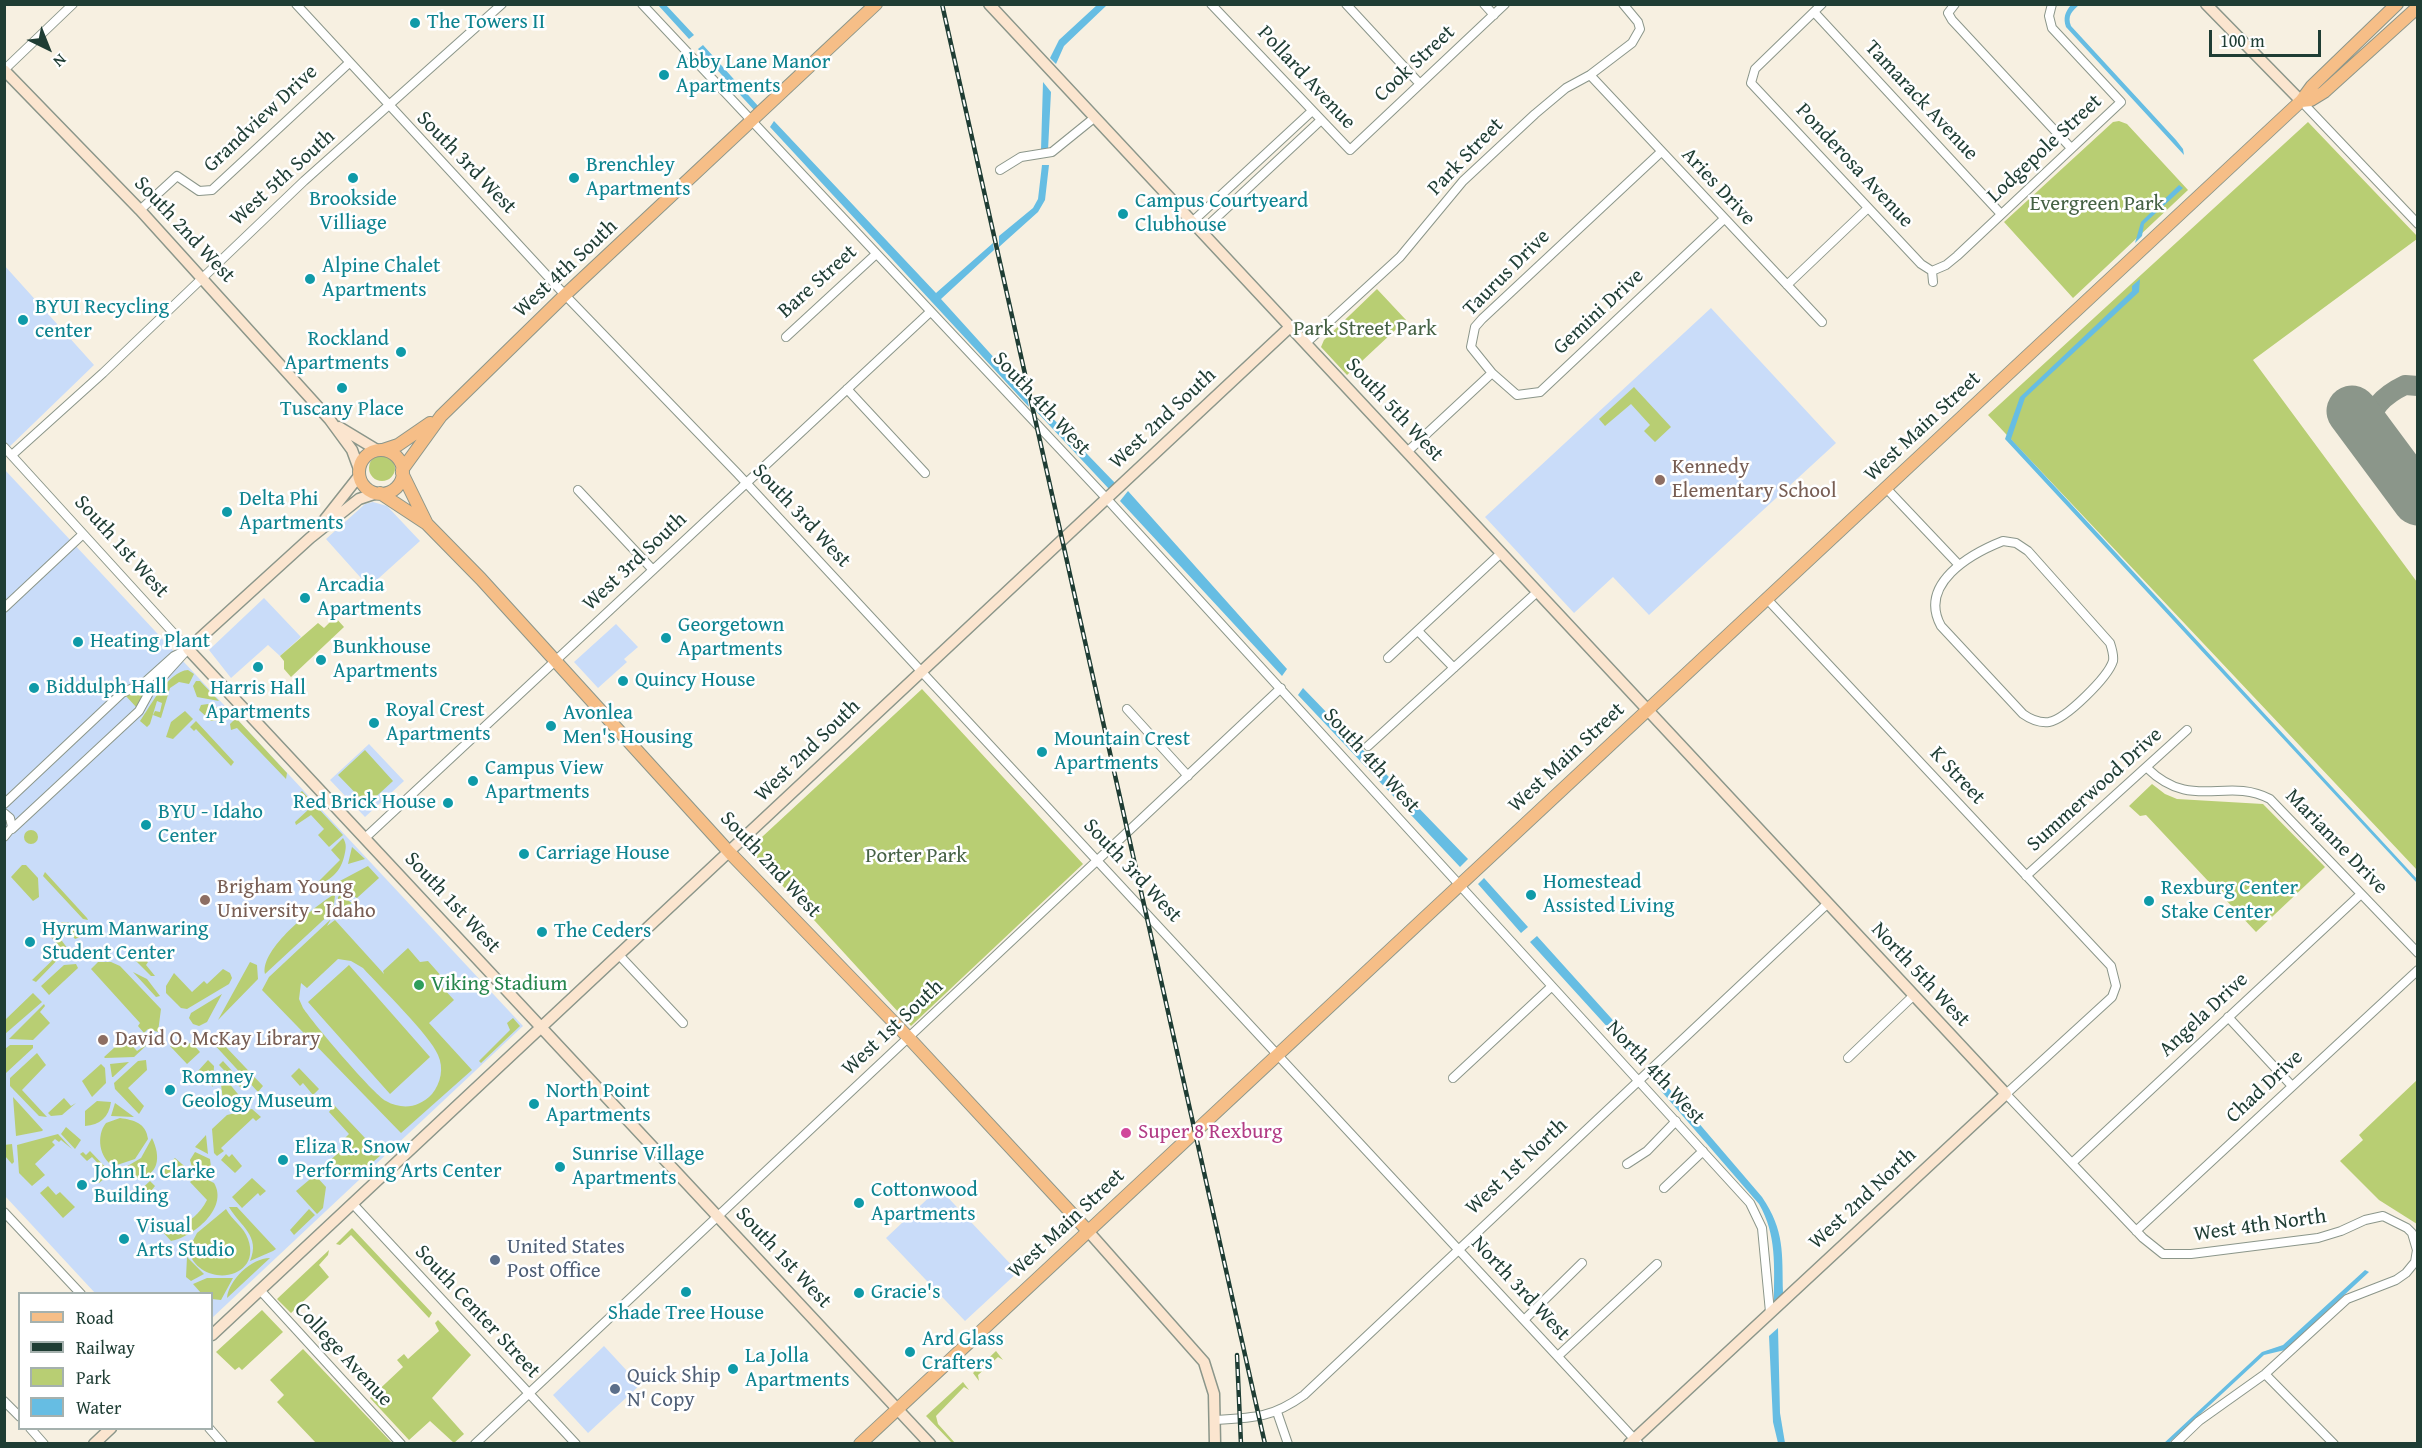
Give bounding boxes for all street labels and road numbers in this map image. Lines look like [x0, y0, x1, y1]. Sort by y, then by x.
street label: Cook Street [1369, 20, 1461, 108]
street label: Pollard Avenue [1252, 21, 1360, 135]
street label: Tamarack Avenue [1859, 36, 1983, 166]
street label: Grandview Drive [199, 60, 323, 178]
street label: Lodgepole Street [1982, 89, 2108, 209]
street label: Ponderosa Avenue [1790, 98, 1918, 234]
street label: South 3rd West [411, 106, 521, 220]
street label: Park Street [1423, 113, 1509, 201]
street label: West 5th South [225, 124, 341, 232]
street label: Aries Drive [1676, 143, 1760, 231]
street label: South 2nd West [128, 171, 240, 289]
street label: West 4th South [509, 215, 623, 323]
street label: Taurus Drive [1458, 224, 1556, 322]
street label: Bare Street [773, 240, 863, 324]
street label: Gemini Drive [1548, 264, 1650, 360]
street label: South 4th West [987, 347, 1095, 461]
street label: South 5th West [1340, 353, 1448, 467]
street label: West 2nd South [1104, 363, 1222, 475]
street label: West Main Street [1860, 367, 1986, 487]
street label: South 3rd West [746, 459, 856, 573]
street label: South 1st West [68, 491, 174, 603]
street label: West 3rd South [578, 507, 692, 617]
street label: West 2nd South [750, 695, 866, 807]
street label: West Main Street [1504, 698, 1630, 818]
street label: South 4th West [1317, 703, 1425, 819]
street label: Summerwood Drive [2022, 723, 2168, 857]
street label: K Street [1924, 742, 1990, 810]
street label: Marianne Drive [2279, 784, 2393, 900]
street label: South 2nd West [714, 806, 826, 924]
street label: South 3rd West [1077, 814, 1187, 928]
street label: South 1st West [399, 847, 505, 959]
street label: North 5th West [1865, 918, 1975, 1032]
street label: Angela Drive [2154, 967, 2254, 1063]
street label: West 1st South [837, 975, 949, 1081]
street label: North 4th West [1600, 1016, 1710, 1130]
street label: Chad Drive [2221, 1045, 2309, 1129]
street label: West 1st North [1461, 1113, 1573, 1221]
street label: West 2nd North [1804, 1143, 1922, 1255]
street label: West Main Street [1004, 1164, 1130, 1284]
street label: South 1st West [730, 1202, 836, 1314]
street label: West 4th North [2192, 1204, 2328, 1248]
street label: North 3rd West [1465, 1231, 1575, 1347]
street label: South Center Street [409, 1240, 545, 1384]
street label: College Avenue [288, 1298, 398, 1412]

